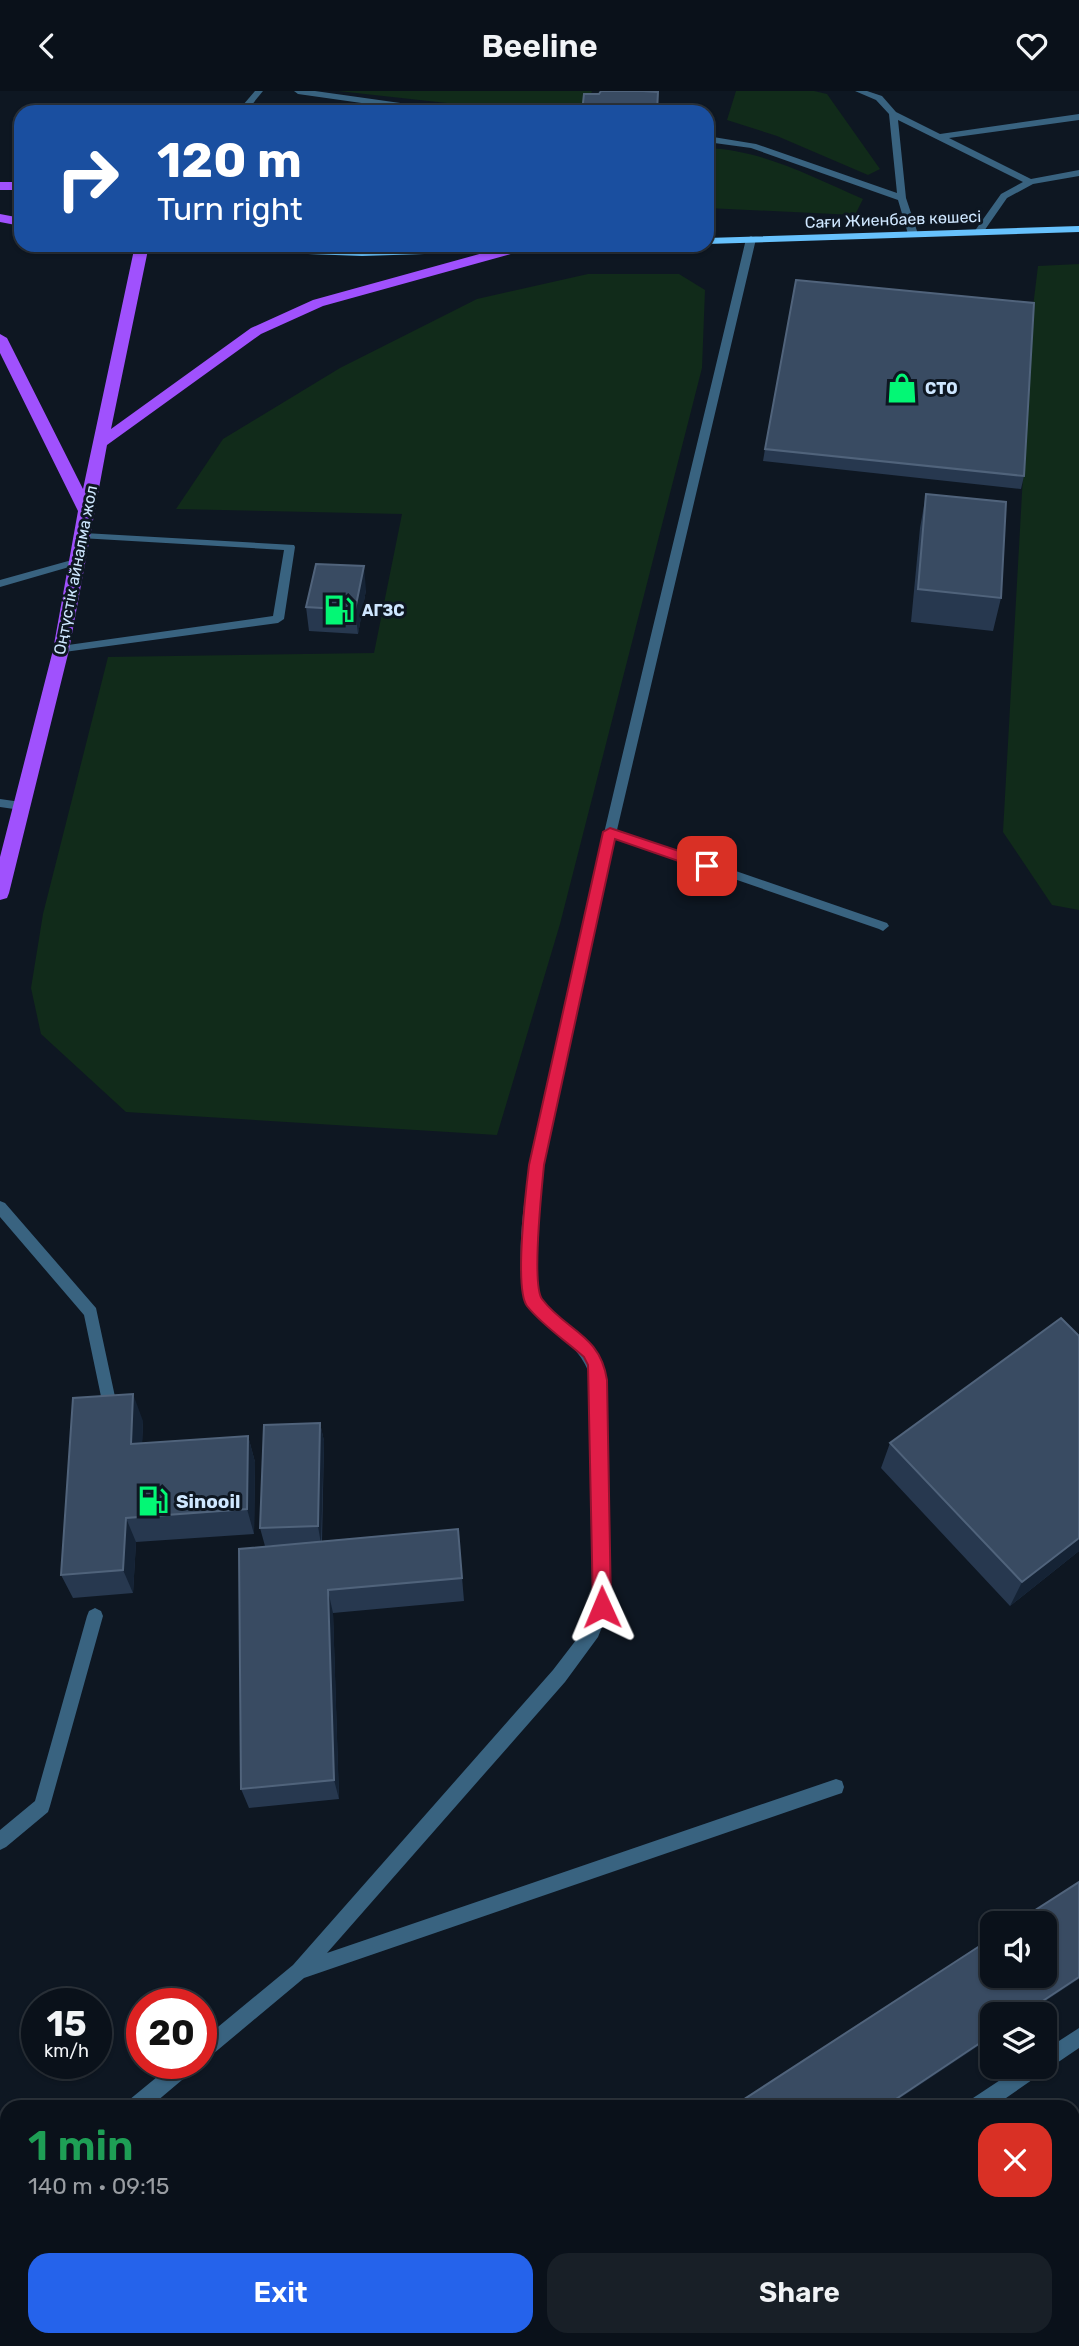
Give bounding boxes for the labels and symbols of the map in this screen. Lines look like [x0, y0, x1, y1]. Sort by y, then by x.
street label: Сағи Жиенбаев көшесі [805, 207, 981, 232]
shop icon: СТО [885, 371, 919, 405]
place label: СТО [925, 379, 958, 398]
street label: Оңтүстік айналма жол [50, 484, 101, 656]
fuel station icon: АГЗС [322, 593, 356, 627]
place label: АГЗС [362, 601, 404, 620]
pin [677, 836, 737, 896]
fuel station icon: Sinooil [136, 1484, 170, 1518]
place label: Sinooil [176, 1490, 240, 1513]
position arrow [565, 1570, 639, 1644]
speed limit sign: 20 [126, 1988, 217, 2079]

